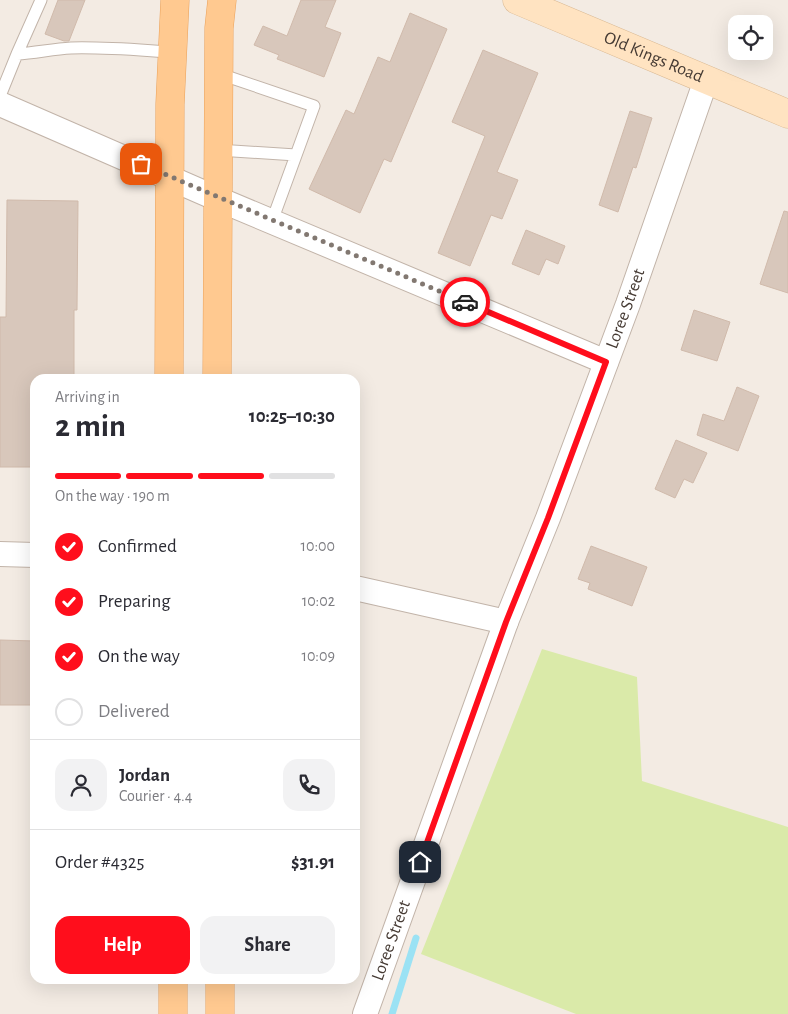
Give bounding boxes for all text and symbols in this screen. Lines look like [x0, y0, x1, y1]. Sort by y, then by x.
map controls [728, 15, 773, 60]
button: locate [728, 15, 773, 60]
street label: Old Kings Road [601, 29, 706, 86]
pin [120, 143, 162, 185]
icon: bag [127, 150, 155, 178]
street label: Loree Street [603, 266, 649, 351]
courier [440, 277, 490, 327]
icon: car [451, 288, 479, 316]
text: Arriving in [55, 389, 120, 405]
text: 10:25–10:30 [249, 407, 335, 426]
text: 2 min [55, 410, 126, 442]
text: On the way · 190 m [55, 488, 170, 504]
icon: check [55, 533, 83, 561]
text: Confirmed [98, 537, 177, 556]
text: 10:00 [300, 538, 335, 554]
icon: check [55, 588, 83, 616]
text: Preparing [98, 592, 171, 611]
text: 10:02 [302, 593, 335, 609]
icon: check [55, 643, 83, 671]
text: On the way [98, 647, 180, 666]
text: 10:09 [301, 648, 335, 664]
text: Delivered [98, 702, 170, 721]
button: person [55, 759, 107, 811]
button: phone [283, 759, 335, 811]
text: Jordan [119, 766, 170, 785]
text: Courier · 4.4 [119, 788, 192, 804]
pin [399, 841, 441, 883]
icon: home [406, 848, 434, 876]
text: Order #4325 [55, 853, 144, 872]
text: $31.91 [291, 853, 335, 872]
street label: Loree Street [369, 898, 414, 983]
button: Help [55, 916, 190, 974]
button: Share [200, 916, 335, 974]

